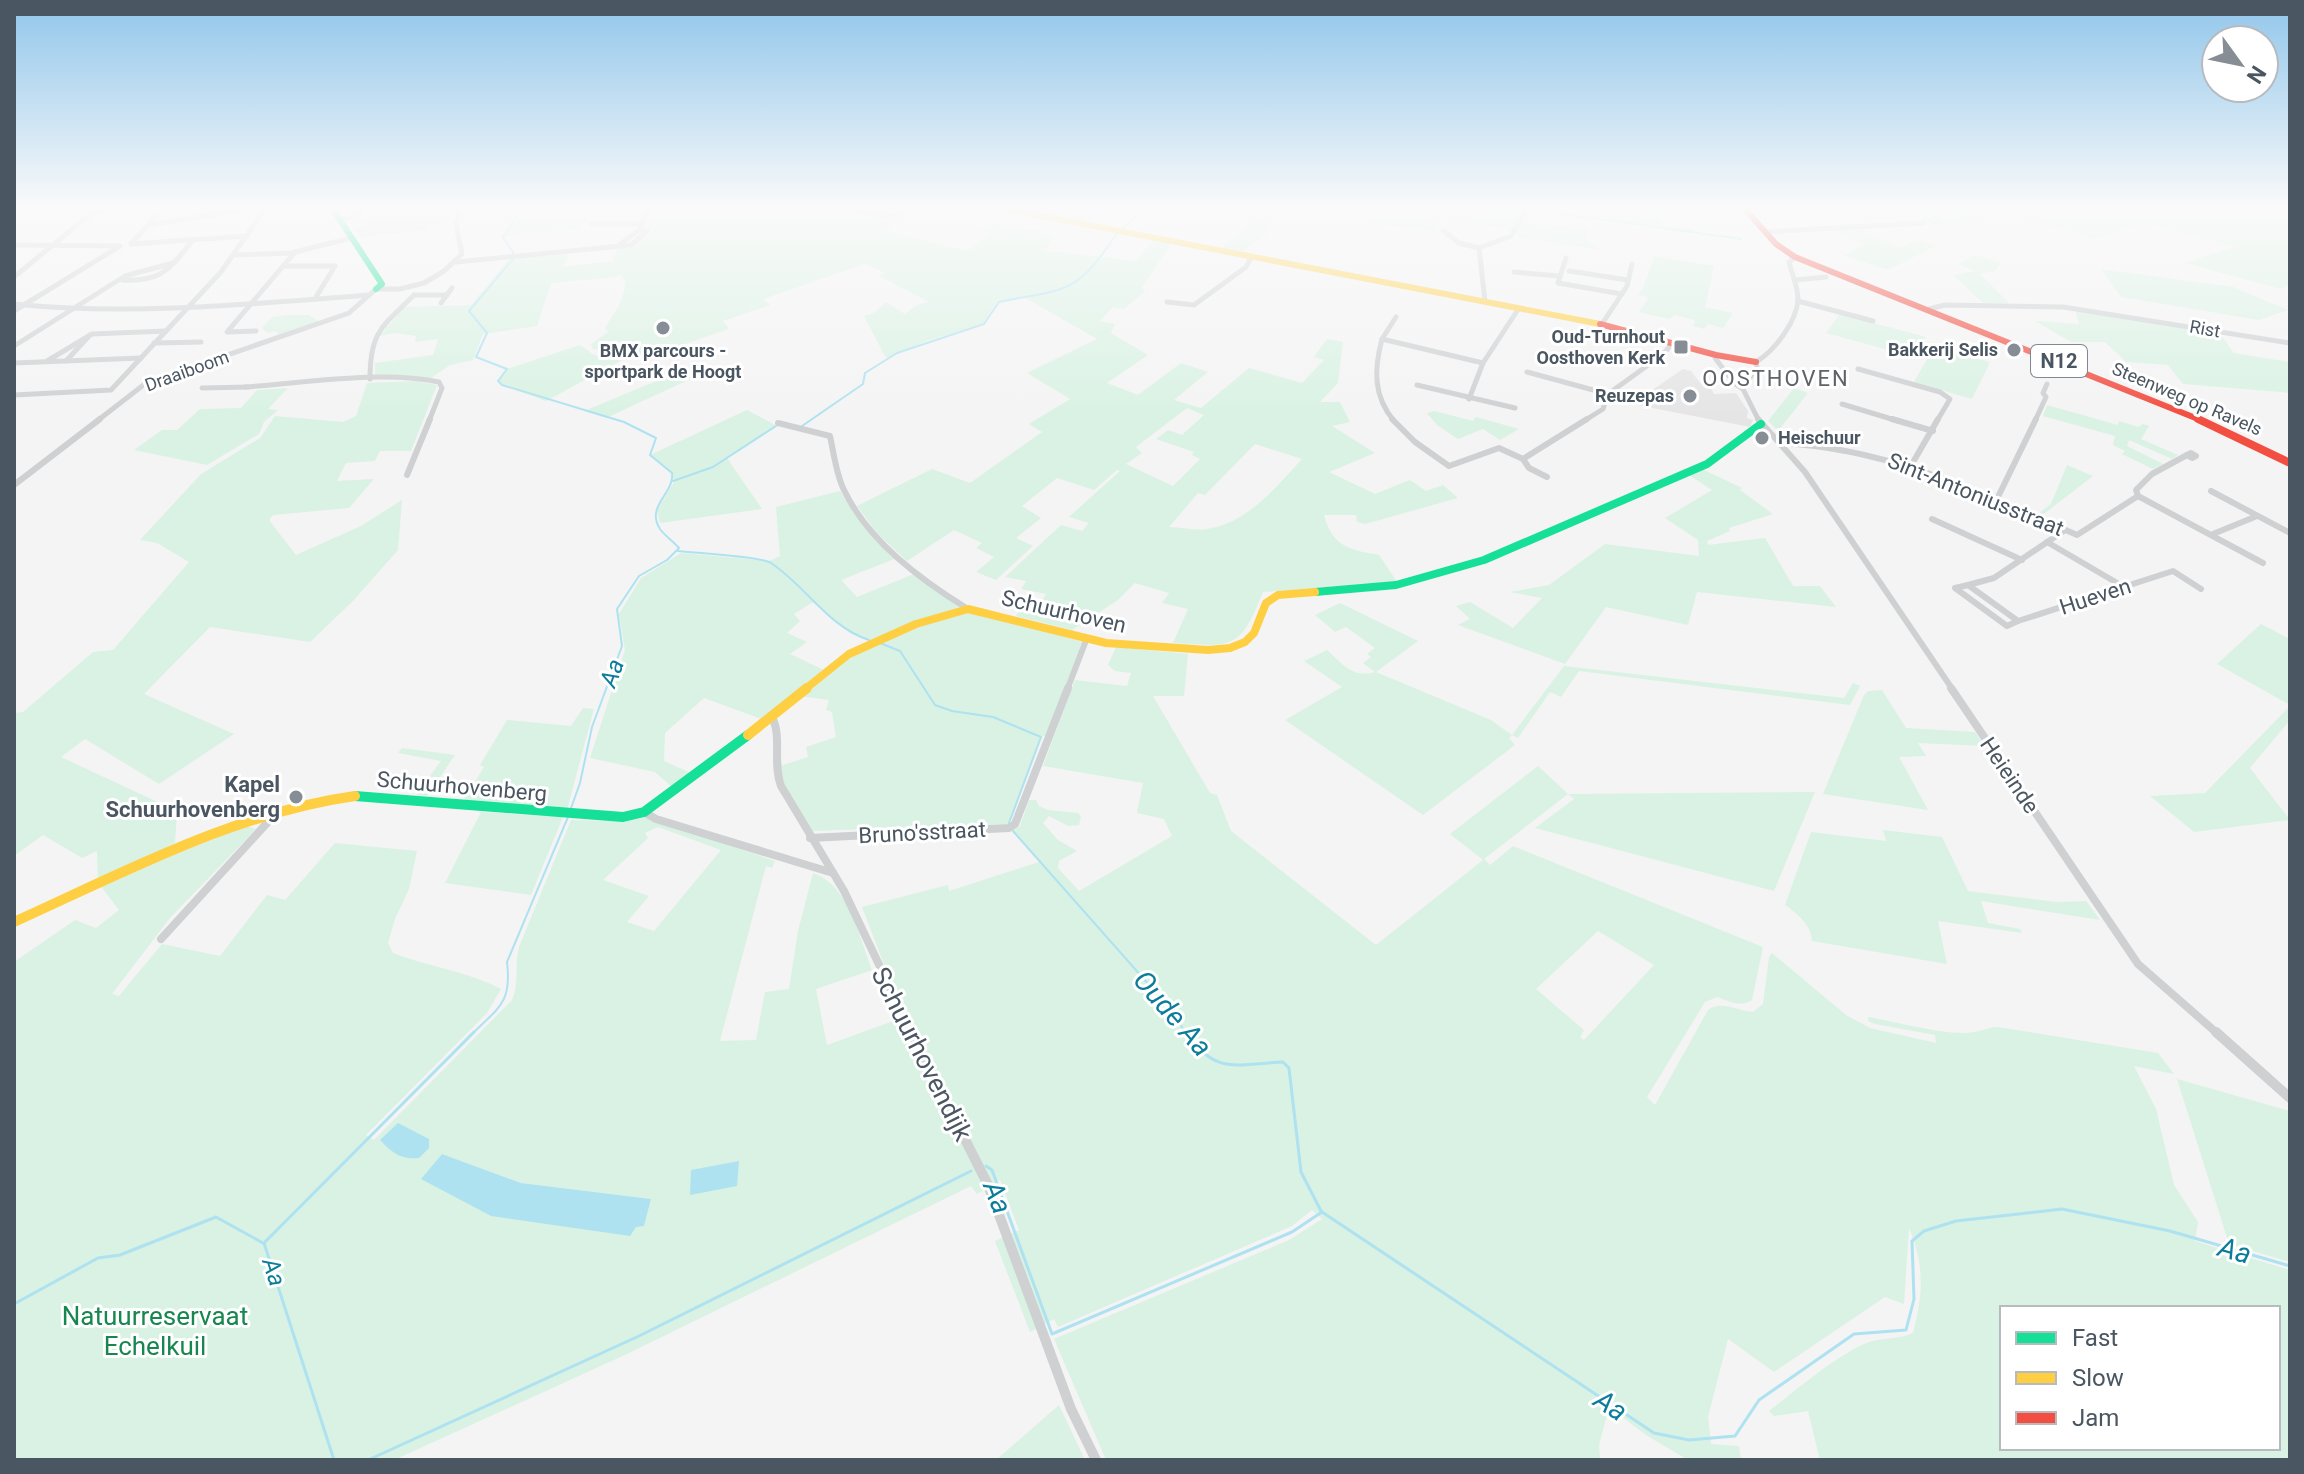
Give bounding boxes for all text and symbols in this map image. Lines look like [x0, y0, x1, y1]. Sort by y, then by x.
north arrow [2200, 24, 2280, 104]
text: N [2242, 61, 2271, 88]
street label: Rist [2188, 316, 2222, 342]
marker: BMX parcours - sportpark de Hoogt [654, 319, 672, 337]
place label: Oud-Turnhout Oosthoven Kerk [1537, 326, 1665, 368]
marker: Oud-Turnhout Oosthoven Kerk [1672, 338, 1690, 356]
place label: Bakkerij Selis [1888, 339, 1998, 360]
place label: BMX parcours - sportpark de Hoogt [585, 340, 741, 382]
marker: Bakkerij Selis [2005, 341, 2023, 359]
road number: N12 [2031, 345, 2087, 377]
street label: Draaiboom [142, 346, 232, 395]
street label: Steenweg op Ravels [2109, 357, 2265, 440]
district label: OOSTHOVEN [1702, 366, 1850, 391]
place label: Reuzepas [1595, 385, 1674, 406]
marker: Reuzepas [1681, 387, 1699, 405]
place label: Heischuur [1778, 427, 1861, 448]
marker: Heischuur [1753, 429, 1771, 447]
street label: Sint-Antoniusstraat [1884, 448, 2067, 541]
street label: Hueven [2056, 573, 2134, 620]
street label: Schuurhoven [999, 585, 1129, 638]
water label: Aa [594, 655, 630, 692]
street label: Heieinde [1975, 733, 2044, 818]
street label: Schuurhovenberg [376, 767, 548, 806]
place label: Kapel Schuurhovenberg [106, 772, 280, 822]
marker: Kapel Schuurhovenberg [287, 788, 305, 806]
street label: Bruno'sstraat [858, 817, 986, 848]
street label: Schuurhovendijk [865, 962, 979, 1147]
water label: Oude Aa [1126, 964, 1219, 1063]
water label: Aa [976, 1174, 1019, 1218]
water label: Aa [2213, 1230, 2255, 1271]
water label: Aa [256, 1253, 292, 1290]
park label: Natuurreservaat Echelkuil [62, 1301, 248, 1361]
legend [2000, 1306, 2280, 1450]
text: Fast [2072, 1324, 2118, 1352]
text: Slow [2072, 1364, 2124, 1392]
water label: Aa [1586, 1382, 1633, 1428]
text: Jam [2072, 1404, 2119, 1432]

